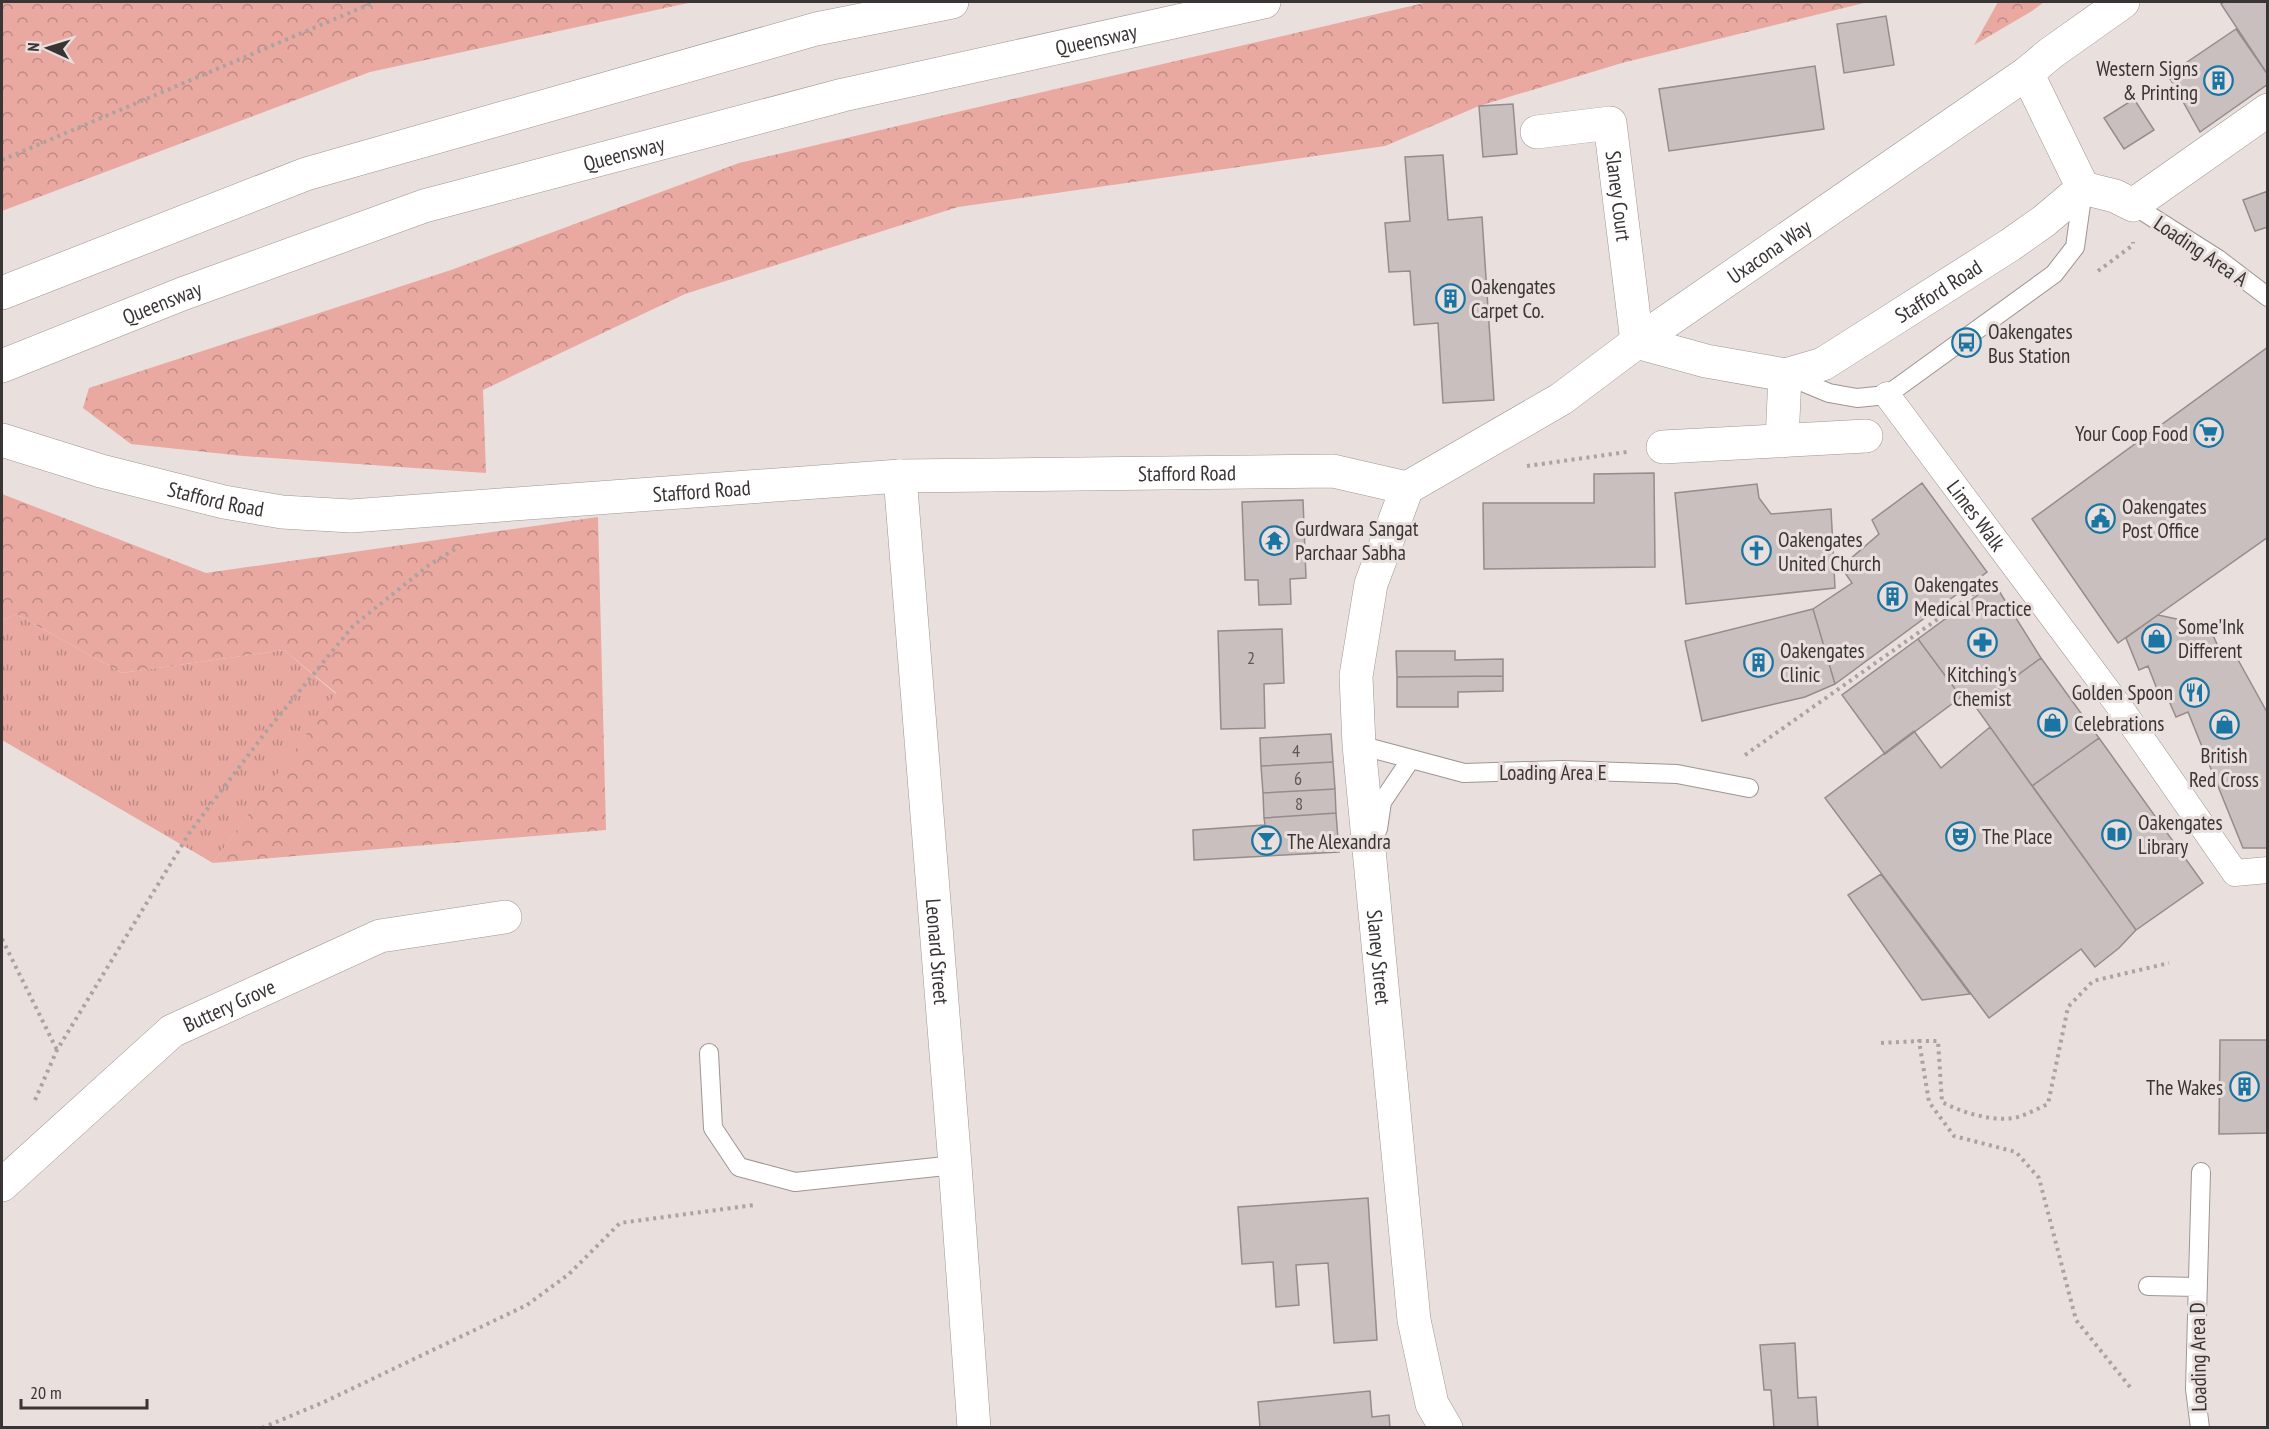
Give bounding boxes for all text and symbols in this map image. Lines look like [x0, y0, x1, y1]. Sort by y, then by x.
street label: Queensway [1053, 17, 1140, 61]
north arrow [18, 18, 78, 78]
text: N [23, 42, 43, 52]
place label: Western Signs & Printing [2096, 55, 2198, 106]
building icon: Western Signs & Printing [2203, 64, 2235, 96]
street label: Queensway [580, 129, 667, 177]
street label: Slaney Court [1600, 149, 1638, 243]
street label: Loading Area A [2149, 210, 2253, 292]
street label: Uxacona Way [1722, 213, 1816, 289]
street label: Stafford Road [1889, 253, 1987, 328]
place label: Oakengates Carpet Co. [1471, 273, 1556, 324]
street label: Queensway [118, 275, 205, 330]
building icon: Oakengates Carpet Co. [1434, 282, 1466, 314]
place label: Oakengates Bus Station [1988, 318, 2073, 369]
bus stop icon: Oakengates Bus Station [1951, 327, 1983, 359]
supermarket icon: Your Coop Food [2193, 417, 2225, 449]
place label: Your Coop Food [2075, 420, 2188, 447]
street label: Stafford Road [1138, 459, 1236, 487]
street label: Stafford Road [652, 473, 751, 507]
street label: Limes Walk [1941, 474, 2012, 556]
street label: Stafford Road [165, 475, 266, 522]
place label: Oakengates Post Office [2122, 493, 2207, 544]
public building icon: Oakengates Post Office [2085, 502, 2117, 534]
place label: Gurdwara Sangat Parchaar Sabha [1295, 515, 1419, 566]
temple icon: Gurdwara Sangat Parchaar Sabha [1258, 524, 1290, 556]
place label: Oakengates United Church [1778, 526, 1881, 577]
church icon: Oakengates United Church [1741, 535, 1773, 567]
place label: Oakengates Medical Practice [1914, 571, 2032, 622]
building icon: Oakengates Medical Practice [1877, 580, 1909, 612]
place label: Some'Ink Different [2178, 613, 2244, 664]
shop icon: Some'Ink Different [2141, 622, 2173, 654]
pharmacy icon: Kitching's Chemist [1966, 627, 1998, 659]
place label: Oakengates Clinic [1780, 637, 1865, 688]
house number: 2 [1247, 646, 1255, 669]
building icon: Oakengates Clinic [1743, 646, 1775, 678]
place label: Kitching's Chemist [1947, 661, 2017, 712]
restaurant icon: Golden Spoon [2178, 676, 2210, 708]
place label: Golden Spoon [2072, 679, 2173, 706]
shop icon: Celebrations [2037, 707, 2069, 739]
shop icon: British Red Cross [2208, 708, 2240, 740]
place label: Celebrations [2074, 710, 2164, 737]
house number: 4 [1292, 739, 1300, 762]
place label: British Red Cross [2189, 742, 2259, 793]
street label: Loading Area E [1499, 759, 1607, 786]
house number: 6 [1294, 767, 1302, 790]
house number: 8 [1295, 792, 1303, 815]
place label: Oakengates Library [2138, 809, 2223, 860]
library icon: Oakengates Library [2101, 818, 2133, 850]
theatre icon: The Place [1945, 820, 1977, 852]
place label: The Place [1982, 823, 2052, 850]
bar icon: The Alexandra [1250, 825, 1282, 857]
place label: The Alexandra [1287, 828, 1391, 855]
street label: Leonard Street [920, 898, 956, 1006]
street label: Slaney Street [1361, 909, 1397, 1006]
street label: Buttery Grove [179, 972, 279, 1038]
building icon: The Wakes [2228, 1071, 2260, 1103]
place label: The Wakes [2146, 1074, 2223, 1101]
street label: Loading Area D [2184, 1302, 2212, 1412]
scale bar [21, 1372, 147, 1410]
text: 20 m [30, 1381, 62, 1404]

